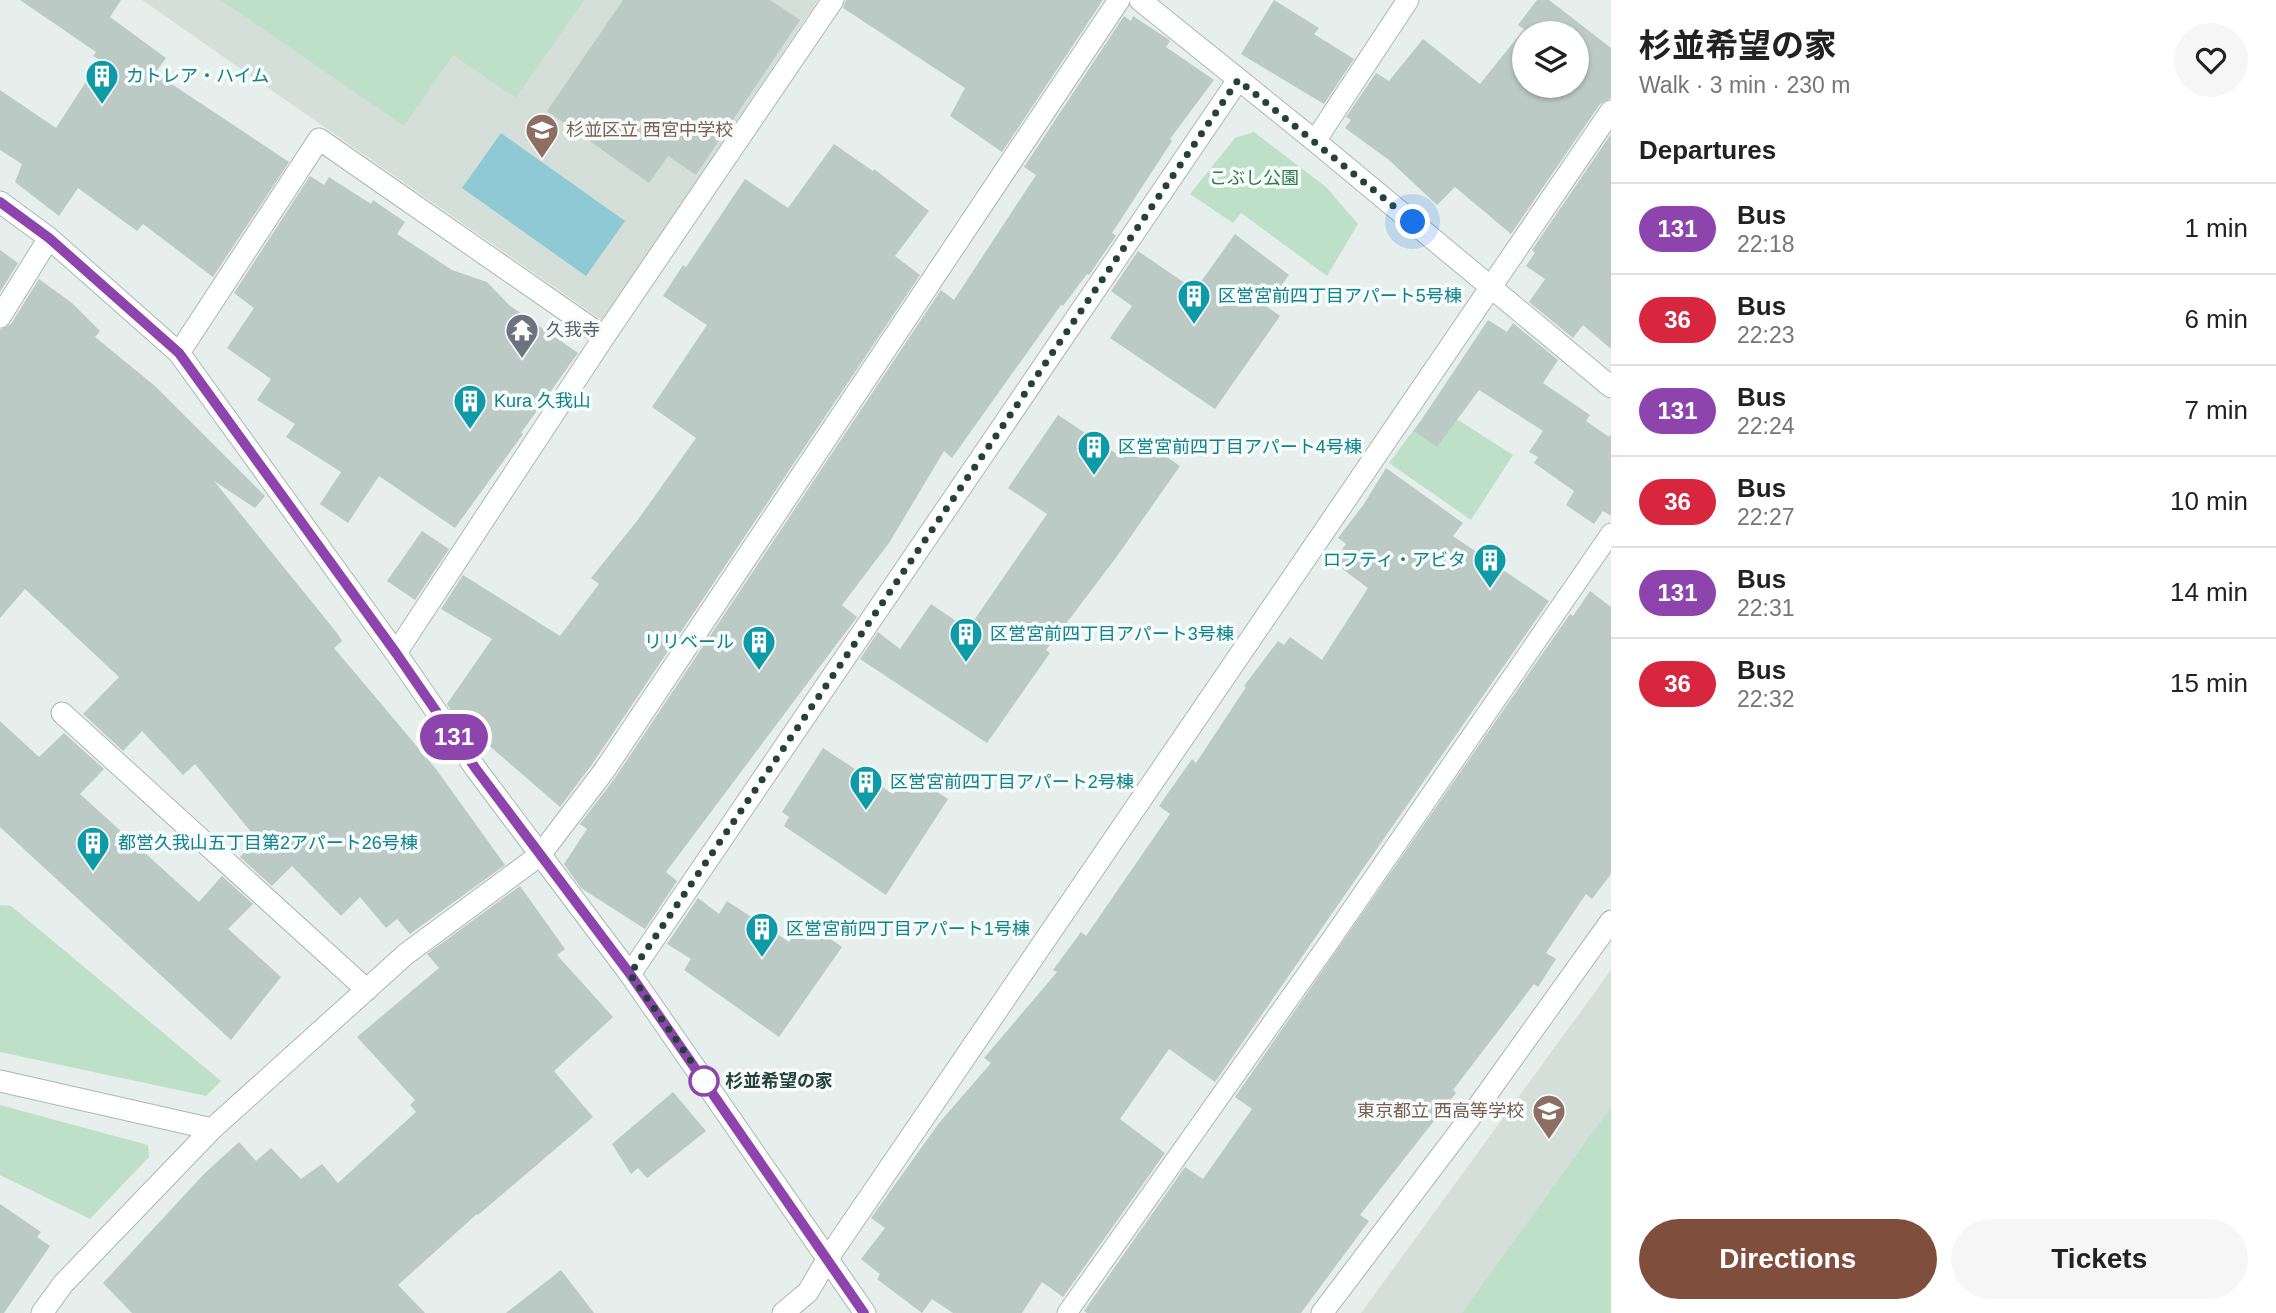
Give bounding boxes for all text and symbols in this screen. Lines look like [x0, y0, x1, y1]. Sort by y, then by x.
map controls [1512, 21, 1589, 98]
button: layers [1512, 21, 1589, 98]
button: heart [2174, 23, 2248, 97]
text: 杉並希望の家 [1639, 27, 1837, 64]
building icon: カトレア・ハイム [83, 57, 121, 106]
place label: カトレア・ハイム [126, 66, 269, 86]
text: Walk · 3 min · 230 m [1639, 72, 1850, 98]
school or university icon: 杉並区立 西宮中学校 [523, 111, 561, 160]
place label: 杉並区立 西宮中学校 [566, 120, 733, 140]
text: Departures [1639, 135, 1776, 165]
park label: こぶし公園 [1209, 168, 1299, 188]
text: Bus [1737, 200, 1786, 230]
your location [1395, 204, 1430, 239]
text: 1 min [2184, 213, 2248, 243]
text: 131 [1657, 215, 1698, 242]
text: 22:18 [1737, 231, 1795, 257]
building icon: 区営宮前四丁目アパート5号棟 [1175, 277, 1213, 326]
place label: 区営宮前四丁目アパート5号棟 [1218, 286, 1462, 306]
text: Bus [1737, 291, 1786, 321]
text: 6 min [2184, 304, 2248, 334]
text: 36 [1664, 306, 1691, 333]
temple icon: 久我寺 [503, 311, 541, 360]
place label: 久我寺 [546, 320, 600, 340]
text: 22:23 [1737, 322, 1795, 348]
building icon: Kura 久我山 [451, 382, 489, 431]
text: Bus [1737, 382, 1786, 412]
place label: Kura 久我山 [494, 391, 591, 411]
text: 7 min [2184, 395, 2248, 425]
text: 131 [1657, 397, 1698, 424]
text: 22:24 [1737, 413, 1795, 439]
building icon: 区営宮前四丁目アパート4号棟 [1075, 428, 1113, 477]
place label: 区営宮前四丁目アパート4号棟 [1118, 437, 1362, 457]
text: Bus [1737, 473, 1786, 503]
text: 10 min [2170, 486, 2248, 516]
text: 36 [1664, 488, 1691, 515]
text: 22:27 [1737, 504, 1795, 530]
building icon: ロフティ・アビタ [1471, 541, 1509, 590]
place label: ロフティ・アビタ [1323, 550, 1466, 570]
text: Bus [1737, 564, 1786, 594]
text: 14 min [2170, 577, 2248, 607]
text: 131 [1657, 579, 1698, 606]
text: 22:31 [1737, 595, 1795, 621]
building icon: 区営宮前四丁目アパート3号棟 [947, 615, 985, 664]
building icon: リリベール [740, 623, 778, 672]
place label: 区営宮前四丁目アパート3号棟 [990, 624, 1234, 644]
place label: リリベール [644, 632, 734, 652]
text: Bus [1737, 655, 1786, 685]
text: 15 min [2170, 668, 2248, 698]
text: 36 [1664, 670, 1691, 697]
text: 22:32 [1737, 686, 1795, 712]
line badge: 131 [414, 714, 494, 760]
text: 131 [434, 723, 474, 750]
building icon: 区営宮前四丁目アパート2号棟 [847, 763, 885, 812]
place label: 区営宮前四丁目アパート2号棟 [890, 772, 1134, 792]
building icon: 都営久我山五丁目第2アパート26号棟 [74, 824, 112, 873]
place label: 都営久我山五丁目第2アパート26号棟 [118, 833, 418, 853]
building icon: 区営宮前四丁目アパート1号棟 [743, 910, 781, 959]
place label: 区営宮前四丁目アパート1号棟 [786, 919, 1030, 939]
marker: 杉並希望の家 [689, 1066, 719, 1096]
place label: 杉並希望の家 [725, 1071, 833, 1091]
school or university icon: 東京都立 西高等学校 [1530, 1092, 1568, 1141]
place label: 東京都立 西高等学校 [1357, 1101, 1524, 1121]
button: Directions [1639, 1219, 1937, 1299]
button: Tickets [1951, 1219, 2248, 1299]

